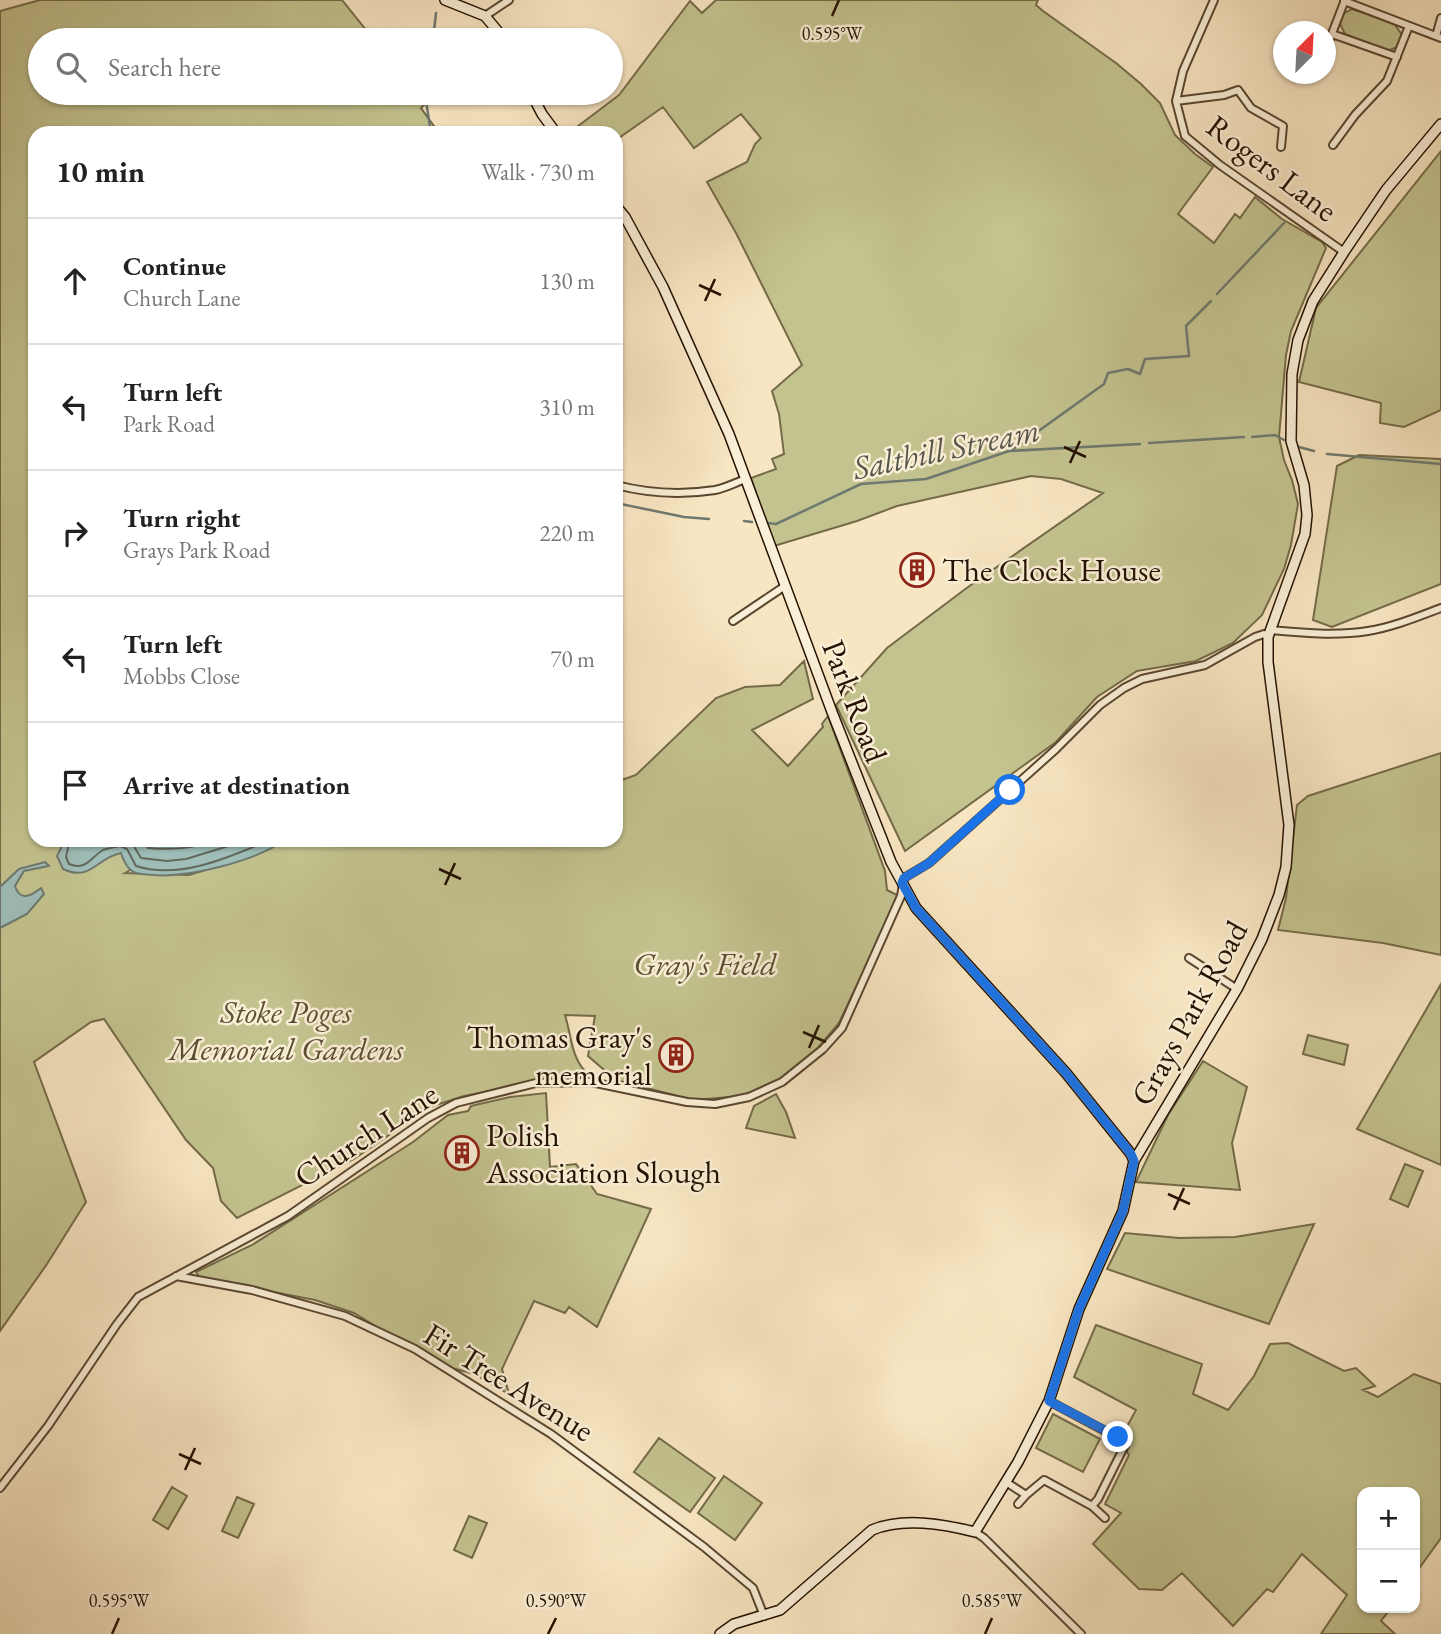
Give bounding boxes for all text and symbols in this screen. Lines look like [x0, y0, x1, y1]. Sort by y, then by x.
north arrow [1273, 21, 1336, 84]
text: 0.595°W [802, 22, 863, 45]
search box [28, 28, 623, 105]
icon: search [52, 48, 90, 86]
text: Search here [108, 50, 221, 84]
street label: Rogers Lane [1198, 105, 1346, 231]
text: 10 min [56, 152, 145, 191]
text: Walk · 730 m [481, 157, 595, 187]
text: Continue [123, 249, 226, 283]
icon: ahead [56, 262, 94, 300]
text: 130 m [539, 266, 595, 296]
text: Church Lane [123, 283, 241, 313]
text: Turn left [123, 375, 222, 409]
icon: left [56, 388, 94, 426]
text: 310 m [539, 392, 595, 422]
water label: Salthill Stream [848, 408, 1043, 489]
text: Park Road [123, 409, 215, 439]
text: Turn right [123, 501, 241, 535]
icon: right [56, 514, 94, 552]
text: 220 m [539, 518, 595, 548]
text: Grays Park Road [123, 535, 270, 565]
place label: The Clock House [942, 549, 1161, 591]
building icon: The Clock House [898, 551, 936, 589]
text: Turn left [123, 627, 222, 661]
street label: Park Road [812, 634, 898, 769]
icon: left [56, 640, 94, 678]
text: 70 m [550, 644, 595, 674]
text: Mobbs Close [123, 661, 240, 691]
icon: arrive [56, 766, 94, 804]
text: Arrive at destination [123, 768, 350, 802]
route start [994, 774, 1025, 805]
street label: Grays Park Road [1121, 912, 1257, 1113]
park label: Gray's Field [633, 943, 777, 985]
park label: Stoke Poges Memorial Gardens [167, 991, 403, 1070]
place label: Thomas Gray's memorial [467, 1016, 652, 1095]
building icon: Thomas Gray's memorial [657, 1036, 695, 1074]
street label: Church Lane [286, 1073, 446, 1197]
place label: Polish Association Slough [485, 1114, 721, 1193]
building icon: Polish Association Slough [443, 1134, 481, 1172]
street label: Fir Tree Avenue [416, 1313, 602, 1451]
route end [1102, 1421, 1133, 1452]
map controls [1357, 1487, 1420, 1613]
button: + [1357, 1487, 1420, 1550]
button: − [1357, 1550, 1420, 1613]
text: 0.595°W [89, 1589, 150, 1612]
text: 0.590°W [526, 1589, 587, 1612]
text: 0.585°W [962, 1589, 1023, 1612]

